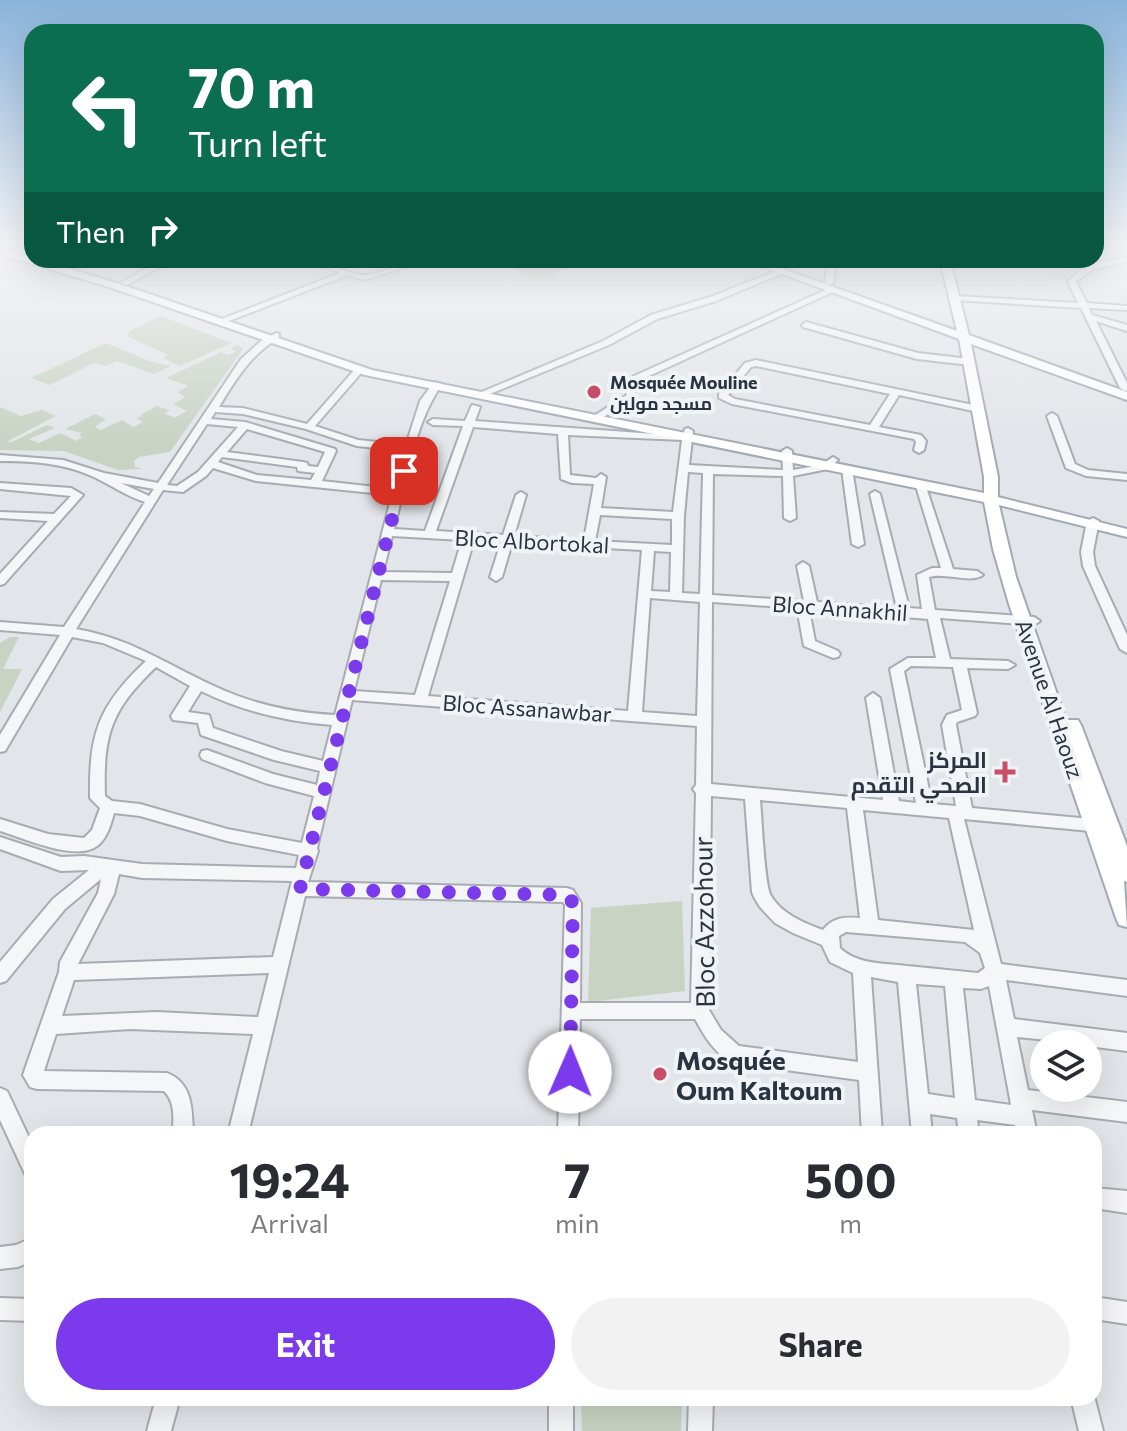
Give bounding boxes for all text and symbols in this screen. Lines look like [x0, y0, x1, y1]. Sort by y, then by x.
text: 70 m [188, 51, 315, 120]
icon: left [56, 56, 160, 160]
text: Turn left [188, 120, 327, 164]
icon: right [141, 208, 185, 252]
text: Then [56, 212, 125, 249]
place label: Mosquée Mouline مسجد مولين [610, 371, 758, 415]
marker: Mosquée Mouline مسجد مولين [585, 383, 603, 401]
pin [370, 437, 438, 505]
icon: arrive [382, 449, 426, 493]
street label: Bloc Albortokal [454, 523, 610, 559]
street label: Bloc Annakhil [771, 590, 909, 626]
street label: Avenue Al Haouz [1010, 616, 1090, 782]
street label: Bloc Assanawbar [442, 689, 613, 727]
place label: المركز الصحي التقدم [851, 746, 987, 803]
marker: المركز الصحي التقدم [994, 761, 1016, 783]
street label: Bloc Azzohour [686, 836, 720, 1008]
position arrow [528, 1030, 612, 1114]
map controls [1030, 1030, 1102, 1102]
button: layers [1030, 1030, 1102, 1102]
place label: Mosquée Oum Kaltoum [676, 1044, 843, 1105]
marker: Mosquée Oum Kaltoum [651, 1065, 669, 1083]
text: 19:24 [229, 1149, 350, 1208]
text: 7 [564, 1149, 590, 1208]
text: 500 [805, 1149, 897, 1208]
text: Arrival [250, 1207, 329, 1238]
text: min [555, 1207, 599, 1238]
text: m [839, 1207, 862, 1238]
button: Exit [56, 1298, 555, 1390]
button: Share [571, 1298, 1070, 1390]

